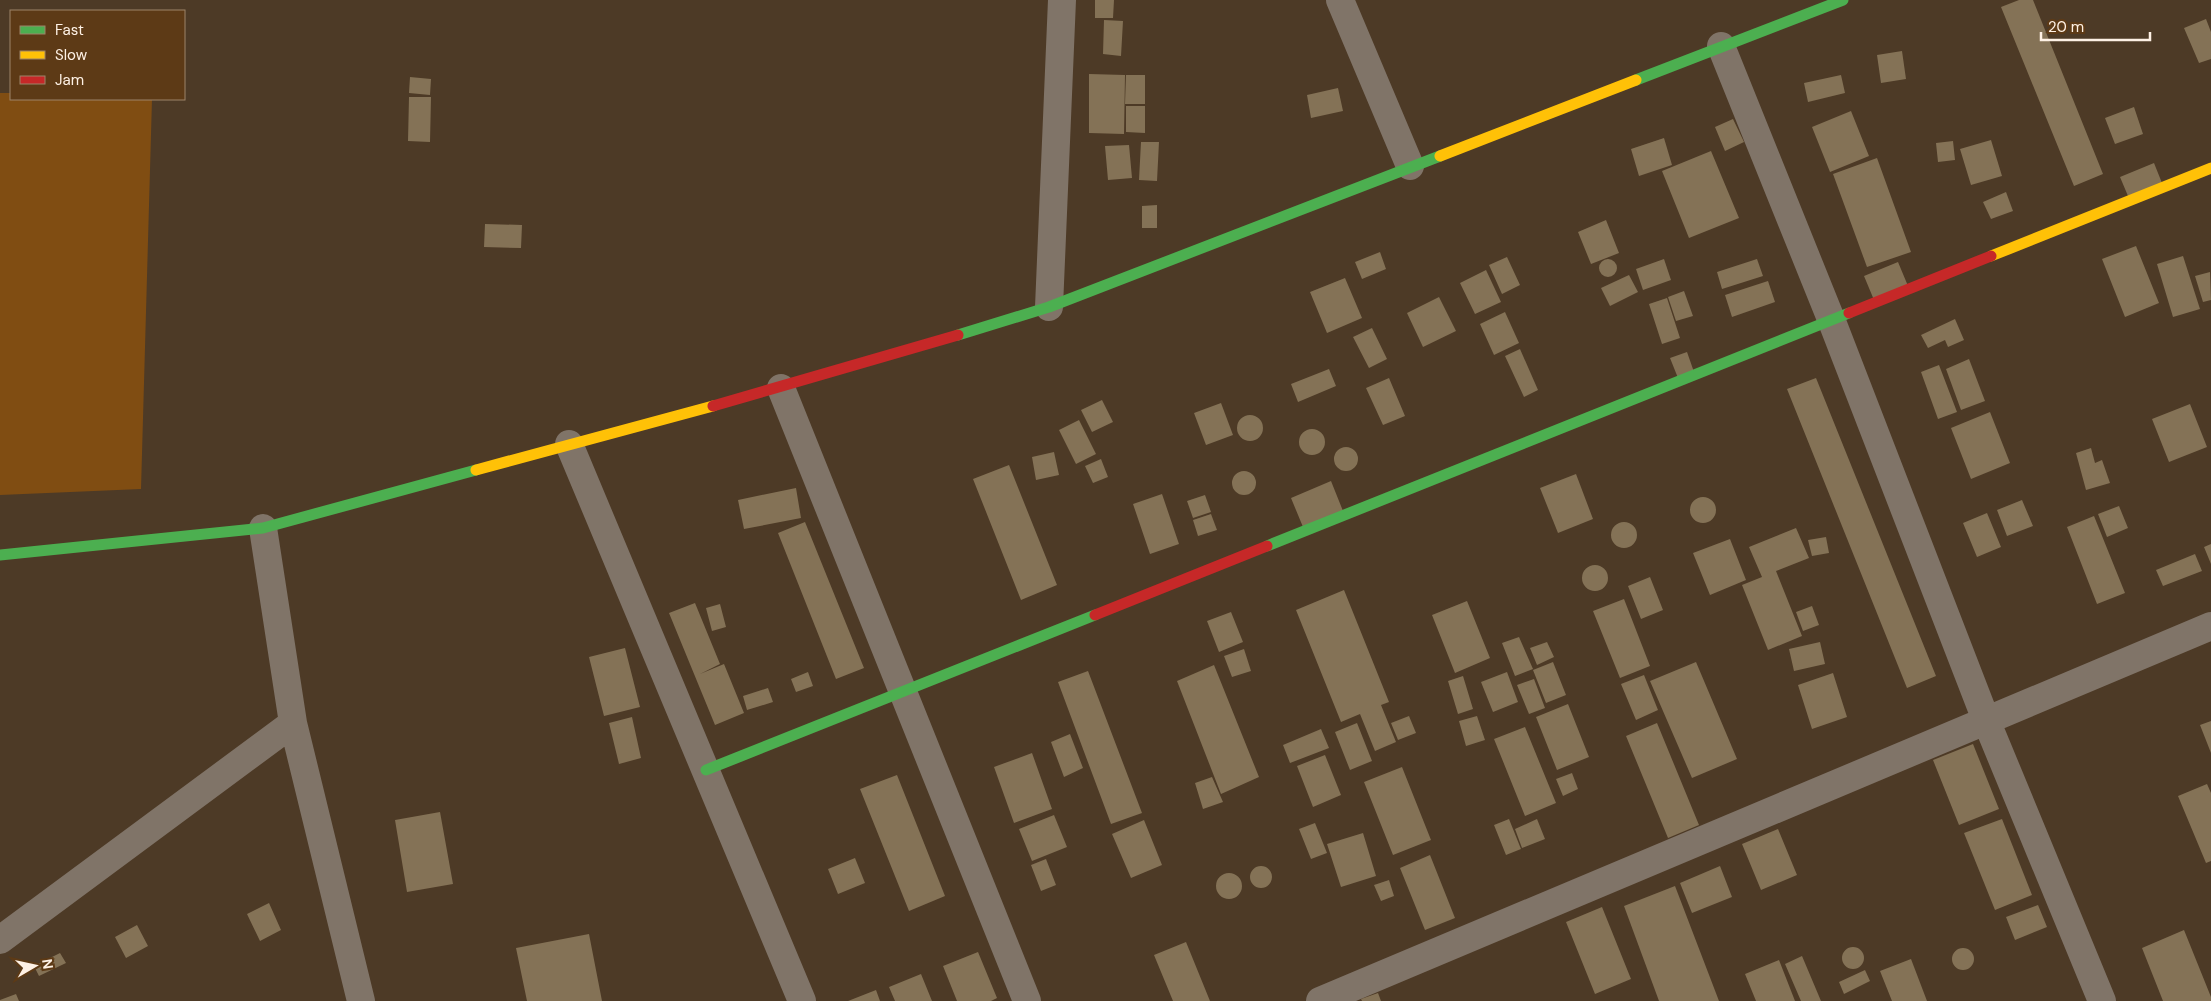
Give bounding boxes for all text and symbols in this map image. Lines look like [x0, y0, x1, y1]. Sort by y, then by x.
legend [10, 10, 185, 100]
scale bar [2041, 10, 2150, 42]
text: 20 m [2048, 17, 2084, 37]
text: Fast [55, 20, 84, 40]
text: Slow [55, 45, 88, 65]
text: Jam [55, 70, 84, 90]
north arrow [10, 941, 60, 991]
text: N [38, 958, 58, 970]

